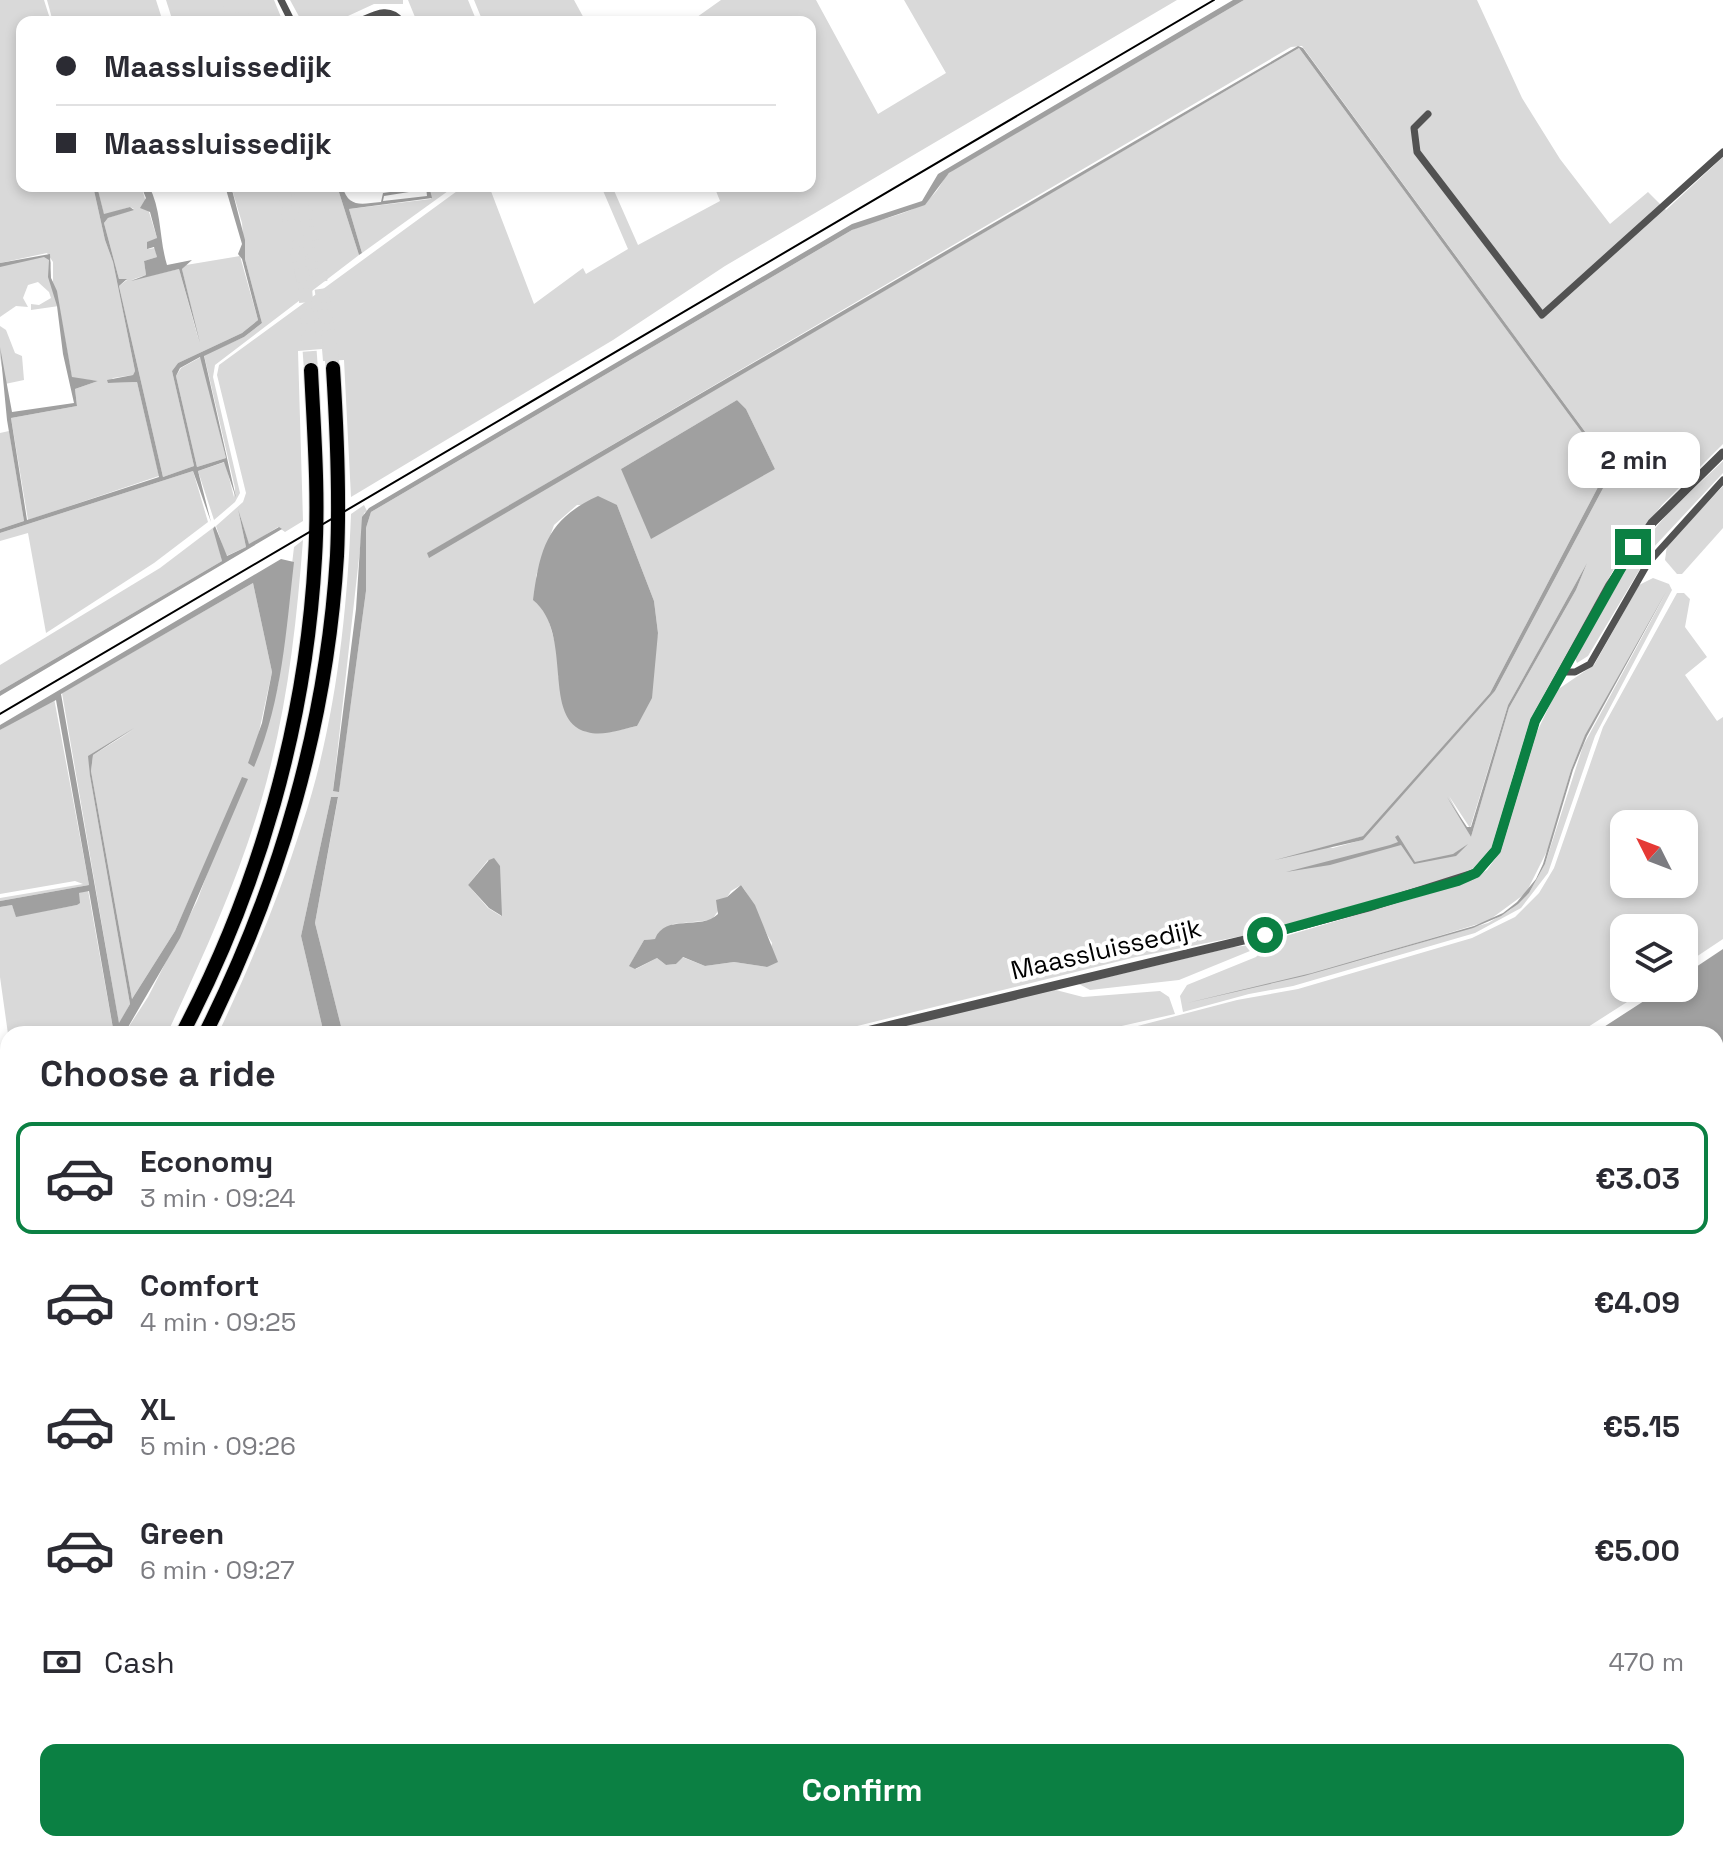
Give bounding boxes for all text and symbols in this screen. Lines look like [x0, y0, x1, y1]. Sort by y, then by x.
text: Maassluissedijk [104, 47, 332, 86]
text: Maassluissedijk [104, 124, 332, 163]
callout: 2 min [1567, 431, 1699, 487]
text: 2 min [1600, 443, 1668, 477]
route end [1615, 529, 1651, 565]
north arrow [1610, 810, 1698, 898]
map controls [1610, 810, 1698, 1002]
street label: Maassluissedijk [1007, 911, 1205, 987]
button: layers [1610, 914, 1698, 1002]
route start [1247, 917, 1283, 953]
text: Choose a ride [40, 1051, 276, 1097]
icon: car [44, 1142, 116, 1214]
text: Economy [140, 1142, 273, 1181]
text: €3.03 [1595, 1159, 1680, 1198]
text: 3 min · 09:24 [140, 1181, 296, 1215]
icon: car [44, 1266, 116, 1338]
text: Comfort [140, 1266, 259, 1305]
text: €4.09 [1594, 1283, 1680, 1322]
text: 4 min · 09:25 [140, 1305, 296, 1339]
icon: car [44, 1390, 116, 1462]
text: XL [140, 1390, 176, 1429]
text: €5.15 [1603, 1407, 1680, 1446]
text: 5 min · 09:26 [140, 1429, 296, 1463]
icon: car [44, 1514, 116, 1586]
text: Green [140, 1514, 224, 1553]
text: €5.00 [1594, 1531, 1680, 1570]
text: 6 min · 09:27 [140, 1553, 295, 1587]
icon: cash [40, 1640, 84, 1684]
text: Cash [104, 1643, 175, 1682]
text: 470 m [1608, 1645, 1684, 1679]
button: Confirm [40, 1744, 1684, 1836]

